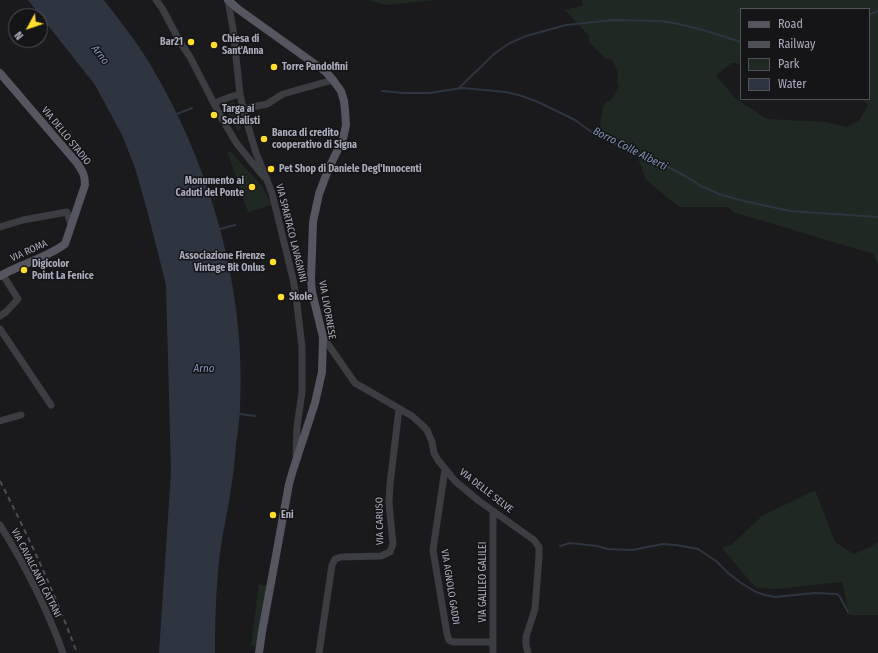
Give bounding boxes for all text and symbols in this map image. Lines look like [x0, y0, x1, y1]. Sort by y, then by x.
north arrow [8, 8, 48, 48]
legend [740, 8, 870, 100]
text: Road [778, 17, 803, 31]
text: N [12, 29, 26, 42]
place label: Chiesa di Sant'Anna [222, 33, 264, 56]
place label: Bar21 [160, 36, 183, 48]
marker: Bar21 [186, 37, 196, 47]
text: Railway [778, 37, 815, 51]
marker: Chiesa di Sant'Anna [209, 40, 219, 50]
water label: Arno [88, 43, 112, 67]
text: Park [778, 57, 799, 71]
place label: Torre Pandolfini [282, 61, 348, 73]
marker: Torre Pandolfini [269, 62, 279, 72]
text: Water [778, 77, 806, 91]
place label: Targa ai Socialisti [222, 103, 260, 126]
street label: VIA DELLO STADIO [39, 104, 93, 168]
marker: Targa ai Socialisti [209, 110, 219, 120]
water label: Borro Colle Alberti [591, 125, 669, 173]
place label: Banca di credito cooperativo di Signa [272, 127, 357, 150]
marker: Banca di credito cooperativo di Signa [259, 134, 269, 144]
place label: Pet Shop di Daniele Degl'Innocenti [279, 163, 422, 175]
marker: Pet Shop di Daniele Degl'Innocenti [266, 164, 276, 174]
place label: Monumento ai Caduti del Ponte [176, 175, 244, 198]
marker: Monumento ai Caduti del Ponte [247, 182, 257, 192]
street label: VIA SPARTACO LAVAGNINI [273, 183, 309, 283]
street label: VIA ROMA [9, 238, 49, 264]
place label: Associazione Firenze Vintage Bit Onlus [180, 250, 265, 274]
marker: Associazione Firenze Vintage Bit Onlus [268, 257, 278, 267]
place label: Digicolor Point La Fenice [32, 258, 94, 282]
marker: Digicolor Point La Fenice [19, 265, 29, 275]
street label: VIA LIVORNESE [316, 280, 338, 340]
place label: Skole [289, 291, 312, 303]
marker: Skole [276, 292, 286, 302]
water label: Arno [193, 362, 215, 376]
street label: VIA DELLE SELVE [457, 466, 515, 516]
street label: VIA CARUSO [374, 497, 386, 545]
place label: Eni [281, 509, 293, 521]
marker: Eni [268, 510, 278, 520]
street label: VIA CAVALCANTI CATTANI [8, 526, 64, 620]
street label: VIA GALILEO GALILEI [477, 542, 489, 622]
street label: VIA AGNOLO GADDI [438, 548, 462, 626]

